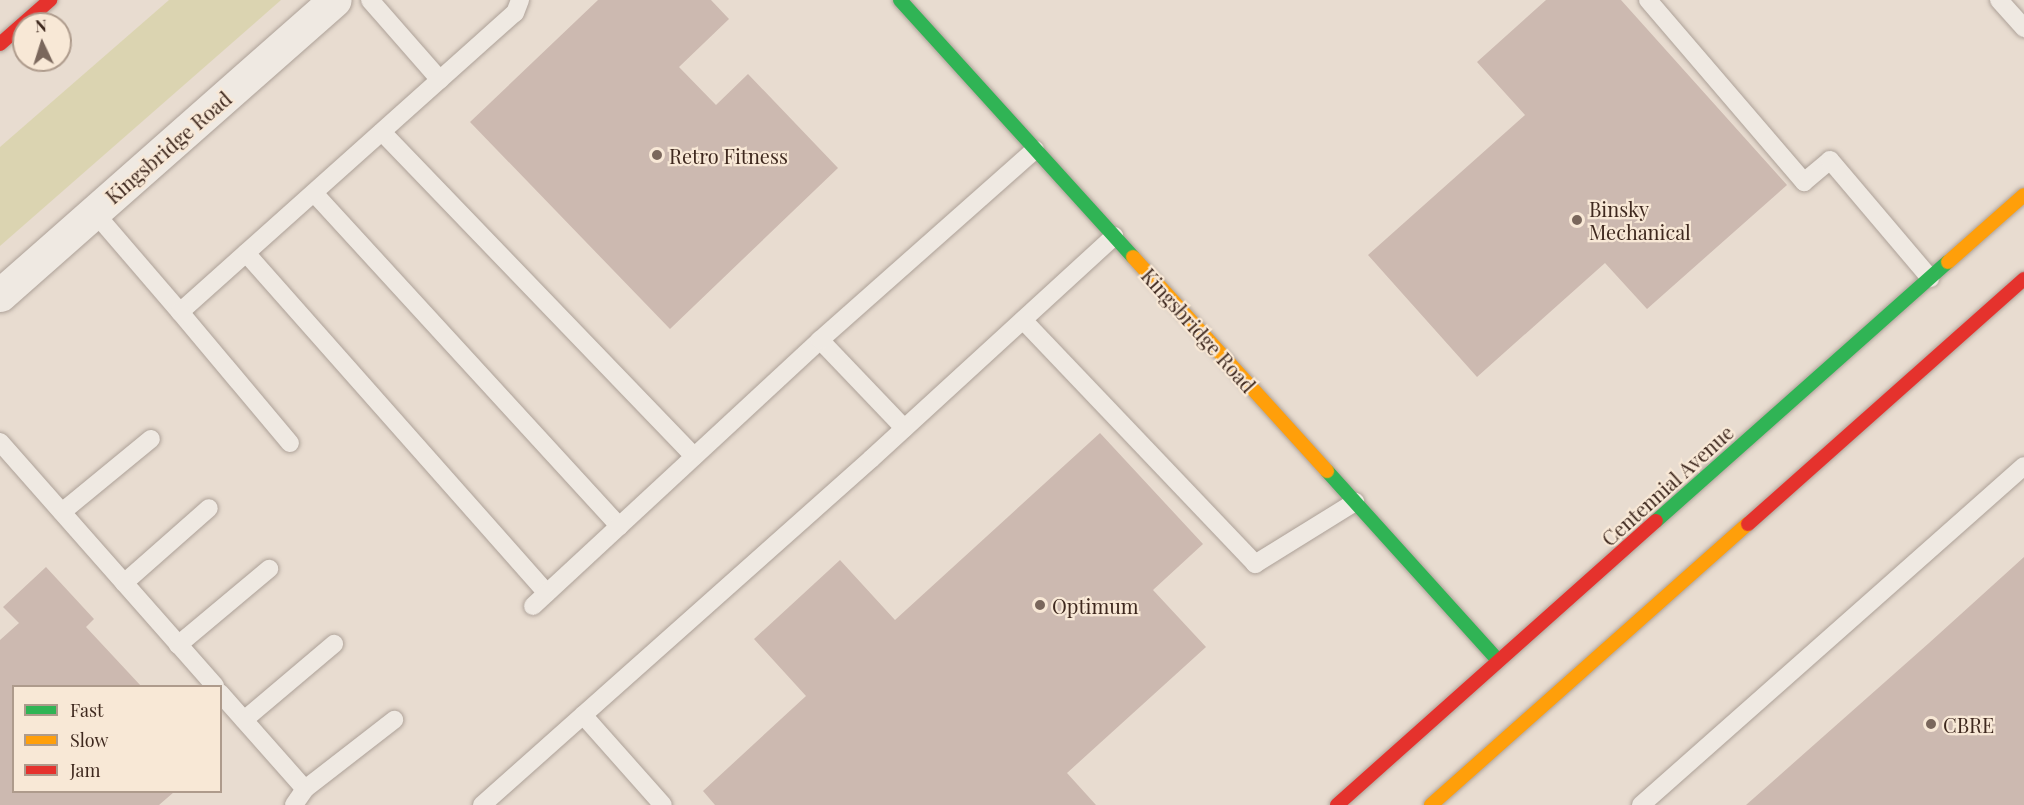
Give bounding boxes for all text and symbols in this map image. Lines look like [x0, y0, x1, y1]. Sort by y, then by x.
north arrow [12, 12, 72, 72]
text: N [34, 15, 47, 36]
street label: Kingsbridge Road [100, 86, 236, 208]
place label: Retro Fitness [669, 143, 788, 167]
marker: Retro Fitness [650, 148, 664, 162]
place label: Binsky Mechanical [1589, 196, 1691, 243]
marker: Binsky Mechanical [1570, 213, 1584, 227]
street label: Kingsbridge Road [1137, 263, 1261, 397]
street label: Centennial Avenue [1596, 419, 1738, 551]
place label: Optimum [1052, 593, 1139, 617]
marker: Optimum [1033, 598, 1047, 612]
legend [12, 685, 222, 793]
text: Fast [70, 698, 103, 722]
place label: CBRE [1943, 712, 1994, 736]
marker: CBRE [1924, 717, 1938, 731]
text: Slow [70, 728, 108, 752]
text: Jam [70, 758, 100, 782]

